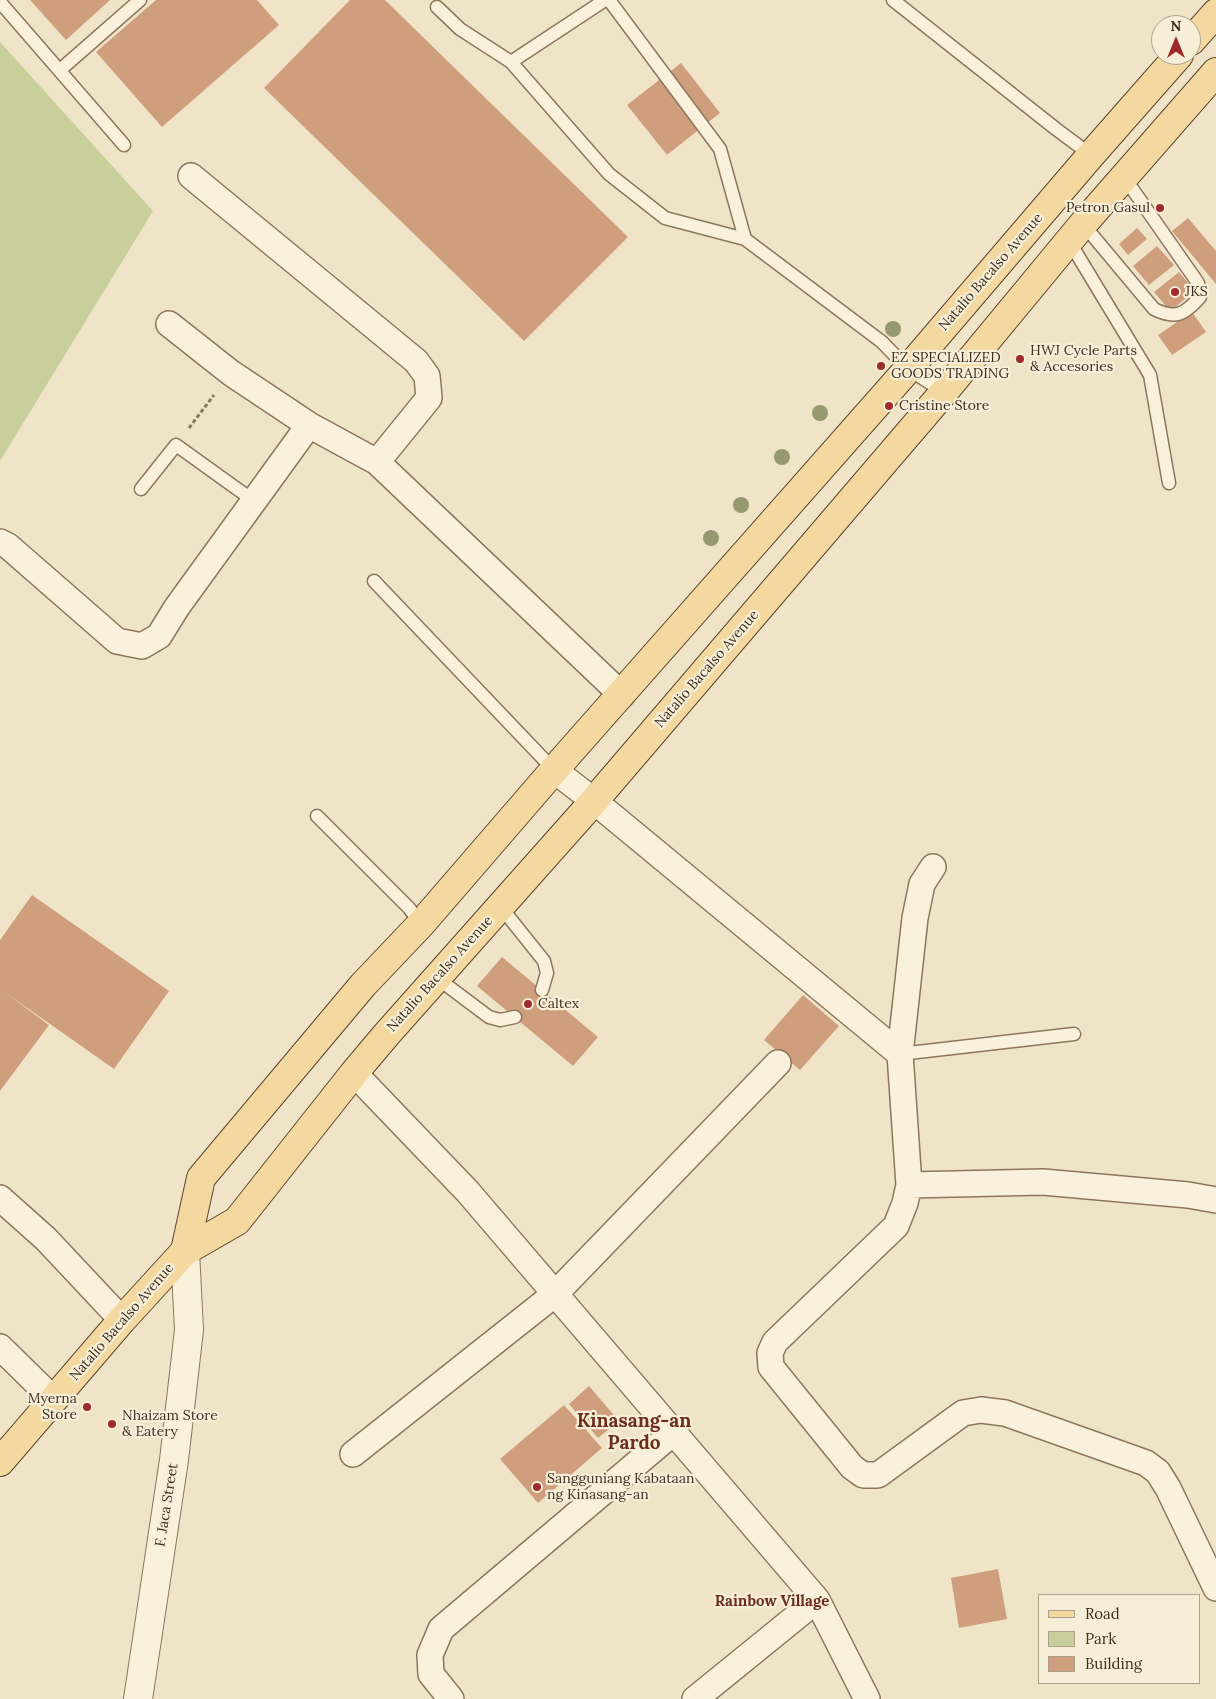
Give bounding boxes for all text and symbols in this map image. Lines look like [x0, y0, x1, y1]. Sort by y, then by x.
north arrow [1151, 15, 1201, 65]
text: N [1171, 17, 1181, 35]
place label: Petron Gasul [1066, 200, 1150, 216]
marker: Petron Gasul [1154, 202, 1166, 214]
street label: Natalio Bacalso Avenue [935, 210, 1047, 334]
place label: JKS [1185, 284, 1208, 300]
marker: JKS [1169, 286, 1181, 298]
place label: HWJ Cycle Parts & Accesories [1030, 343, 1137, 376]
place label: EZ SPECIALIZED GOODS TRADING [891, 350, 1009, 382]
marker: HWJ Cycle Parts & Accesories [1014, 353, 1026, 365]
marker: EZ SPECIALIZED GOODS TRADING [875, 360, 887, 372]
place label: Cristine Store [899, 398, 989, 414]
marker: Cristine Store [883, 400, 895, 412]
street label: Natalio Bacalso Avenue [651, 607, 763, 731]
street label: Natalio Bacalso Avenue [383, 913, 497, 1035]
place label: Caltex [538, 996, 579, 1012]
marker: Caltex [522, 998, 534, 1010]
street label: Natalio Bacalso Avenue [66, 1260, 178, 1384]
place label: Myerna Store [28, 1391, 77, 1424]
marker: Myerna Store [81, 1401, 93, 1413]
place label: Nhaizam Store & Eatery [122, 1408, 218, 1440]
district label: Kinasang-an Pardo [577, 1411, 691, 1455]
marker: Nhaizam Store & Eatery [106, 1418, 118, 1430]
street label: F. Jaca Street [152, 1462, 182, 1548]
place label: Sangguniang Kabataan ng Kinasang-an [547, 1471, 695, 1504]
marker: Sangguniang Kabataan ng Kinasang-an [531, 1481, 543, 1493]
district label: Rainbow Village [715, 1593, 829, 1611]
legend [1038, 1594, 1201, 1684]
text: Road [1085, 1604, 1120, 1623]
text: Park [1085, 1629, 1116, 1648]
text: Building [1085, 1654, 1142, 1673]

